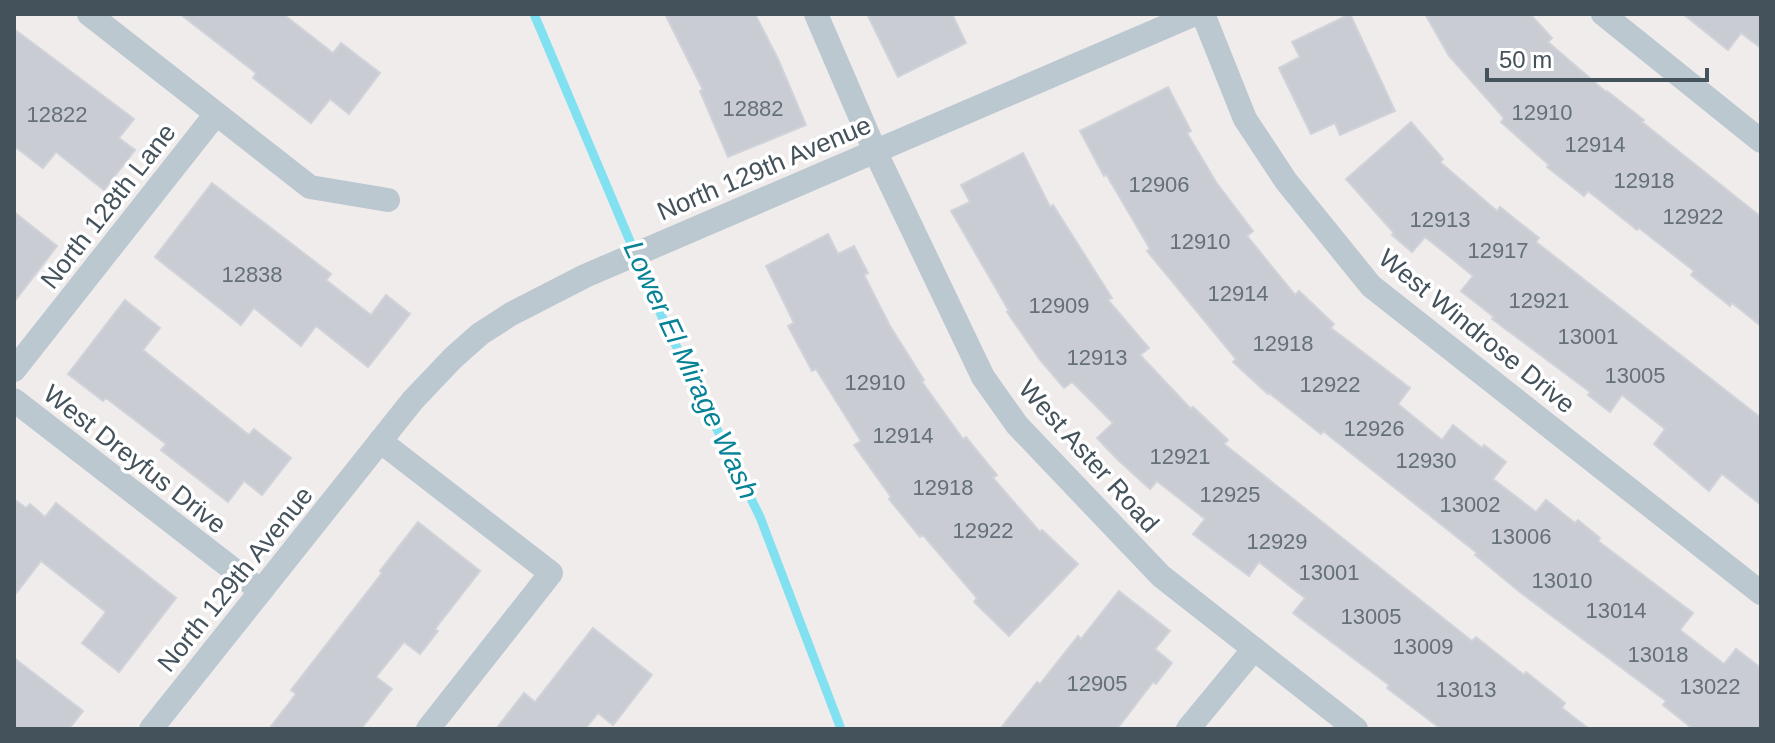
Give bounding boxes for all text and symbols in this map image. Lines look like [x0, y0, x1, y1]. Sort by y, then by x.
scale bar [1487, 32, 1707, 82]
text: 50 m [1499, 46, 1552, 73]
house number: 12882 [722, 96, 784, 121]
house number: 12910 [1511, 100, 1573, 125]
house number: 12822 [26, 102, 88, 127]
street label: North 129th Avenue [653, 109, 875, 227]
street label: North 128th Lane [34, 118, 182, 294]
house number: 12914 [1564, 132, 1626, 157]
house number: 12918 [1613, 168, 1675, 193]
house number: 12906 [1128, 172, 1190, 197]
house number: 12922 [1662, 204, 1724, 229]
house number: 12913 [1409, 207, 1471, 232]
house number: 12910 [1169, 229, 1231, 254]
water label: Lower El Mirage Wash [618, 236, 764, 504]
house number: 12917 [1467, 238, 1529, 263]
street label: West Windrose Drive [1373, 243, 1581, 419]
house number: 12838 [221, 262, 283, 287]
house number: 12914 [1207, 281, 1269, 306]
house number: 12921 [1508, 288, 1570, 313]
house number: 12909 [1028, 293, 1090, 318]
house number: 13001 [1557, 324, 1619, 349]
house number: 12918 [1252, 331, 1314, 356]
house number: 12913 [1066, 345, 1128, 370]
house number: 13005 [1604, 363, 1666, 388]
house number: 12910 [844, 370, 906, 395]
house number: 12922 [1299, 372, 1361, 397]
street label: West Aster Road [1013, 374, 1165, 538]
street label: West Dreyfus Drive [38, 378, 232, 540]
house number: 12926 [1343, 416, 1405, 441]
house number: 12914 [872, 423, 934, 448]
house number: 12921 [1149, 444, 1211, 469]
house number: 12930 [1395, 448, 1457, 473]
house number: 12918 [912, 475, 974, 500]
street label: North 129th Avenue [151, 480, 319, 678]
house number: 12925 [1199, 482, 1261, 507]
house number: 13002 [1439, 492, 1501, 517]
house number: 12922 [952, 518, 1014, 543]
house number: 13006 [1490, 524, 1552, 549]
house number: 12929 [1246, 529, 1308, 554]
house number: 13001 [1298, 560, 1360, 585]
house number: 13010 [1531, 568, 1593, 593]
house number: 13014 [1585, 598, 1647, 623]
house number: 13005 [1340, 604, 1402, 629]
house number: 13009 [1392, 634, 1454, 659]
house number: 13018 [1627, 642, 1689, 667]
house number: 12905 [1066, 671, 1128, 696]
house number: 13022 [1679, 674, 1741, 699]
house number: 13013 [1435, 677, 1497, 702]

